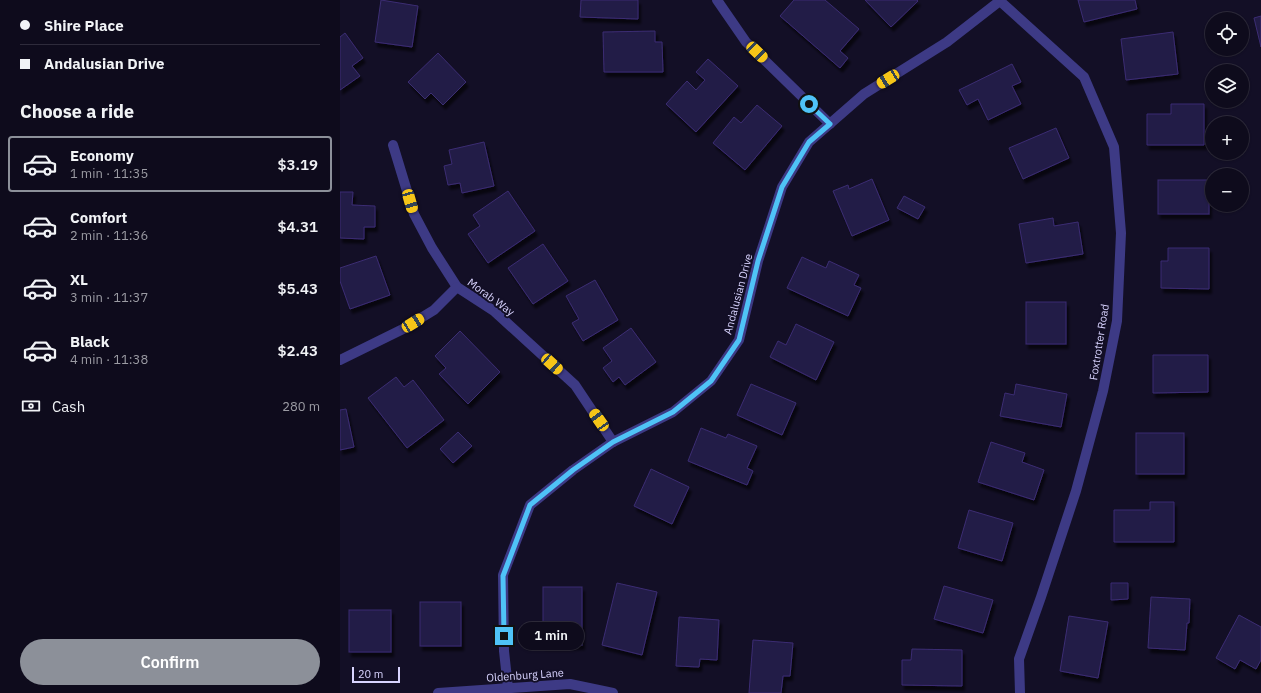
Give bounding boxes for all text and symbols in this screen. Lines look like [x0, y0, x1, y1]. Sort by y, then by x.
map controls [1205, 12, 1249, 212]
button: locate [1205, 12, 1249, 56]
text: Shire Place [44, 16, 124, 35]
car [744, 39, 770, 65]
text: Andalusian Drive [44, 54, 164, 73]
button: layers [1205, 64, 1249, 108]
car [875, 68, 901, 90]
route start [800, 95, 818, 113]
text: Choose a ride [20, 100, 134, 123]
button: + [1205, 116, 1249, 160]
icon: car [22, 146, 58, 182]
text: Economy [70, 146, 134, 165]
text: $3.19 [278, 155, 318, 174]
text: 1 min · 11:35 [70, 165, 148, 182]
button: − [1205, 168, 1249, 212]
car [401, 188, 419, 214]
icon: car [22, 208, 58, 244]
text: Comfort [70, 208, 127, 227]
text: $4.31 [278, 217, 318, 236]
text: 2 min · 11:36 [70, 227, 148, 244]
street label: Andalusian Drive [720, 252, 756, 336]
icon: car [22, 270, 58, 306]
text: XL [70, 270, 88, 289]
street label: Morab Way [465, 275, 518, 319]
text: $5.43 [278, 279, 318, 298]
text: 3 min · 11:37 [70, 289, 148, 306]
street label: Foxtrotter Road [1086, 303, 1112, 381]
car [400, 312, 426, 334]
icon: car [22, 332, 58, 368]
text: Black [70, 332, 110, 351]
text: $2.43 [278, 341, 318, 360]
text: 4 min · 11:38 [70, 351, 148, 368]
car [539, 352, 565, 376]
icon: cash [20, 395, 42, 417]
text: Cash [52, 397, 85, 416]
text: 280 m [282, 398, 320, 415]
car [587, 407, 611, 433]
callout: 1 min [518, 622, 584, 650]
route end [495, 627, 513, 645]
text: 1 min [534, 627, 568, 644]
button: Confirm [20, 639, 320, 685]
scale bar [352, 665, 400, 684]
street label: Oldenburg Lane [486, 665, 564, 685]
text: 20 m [358, 667, 383, 681]

